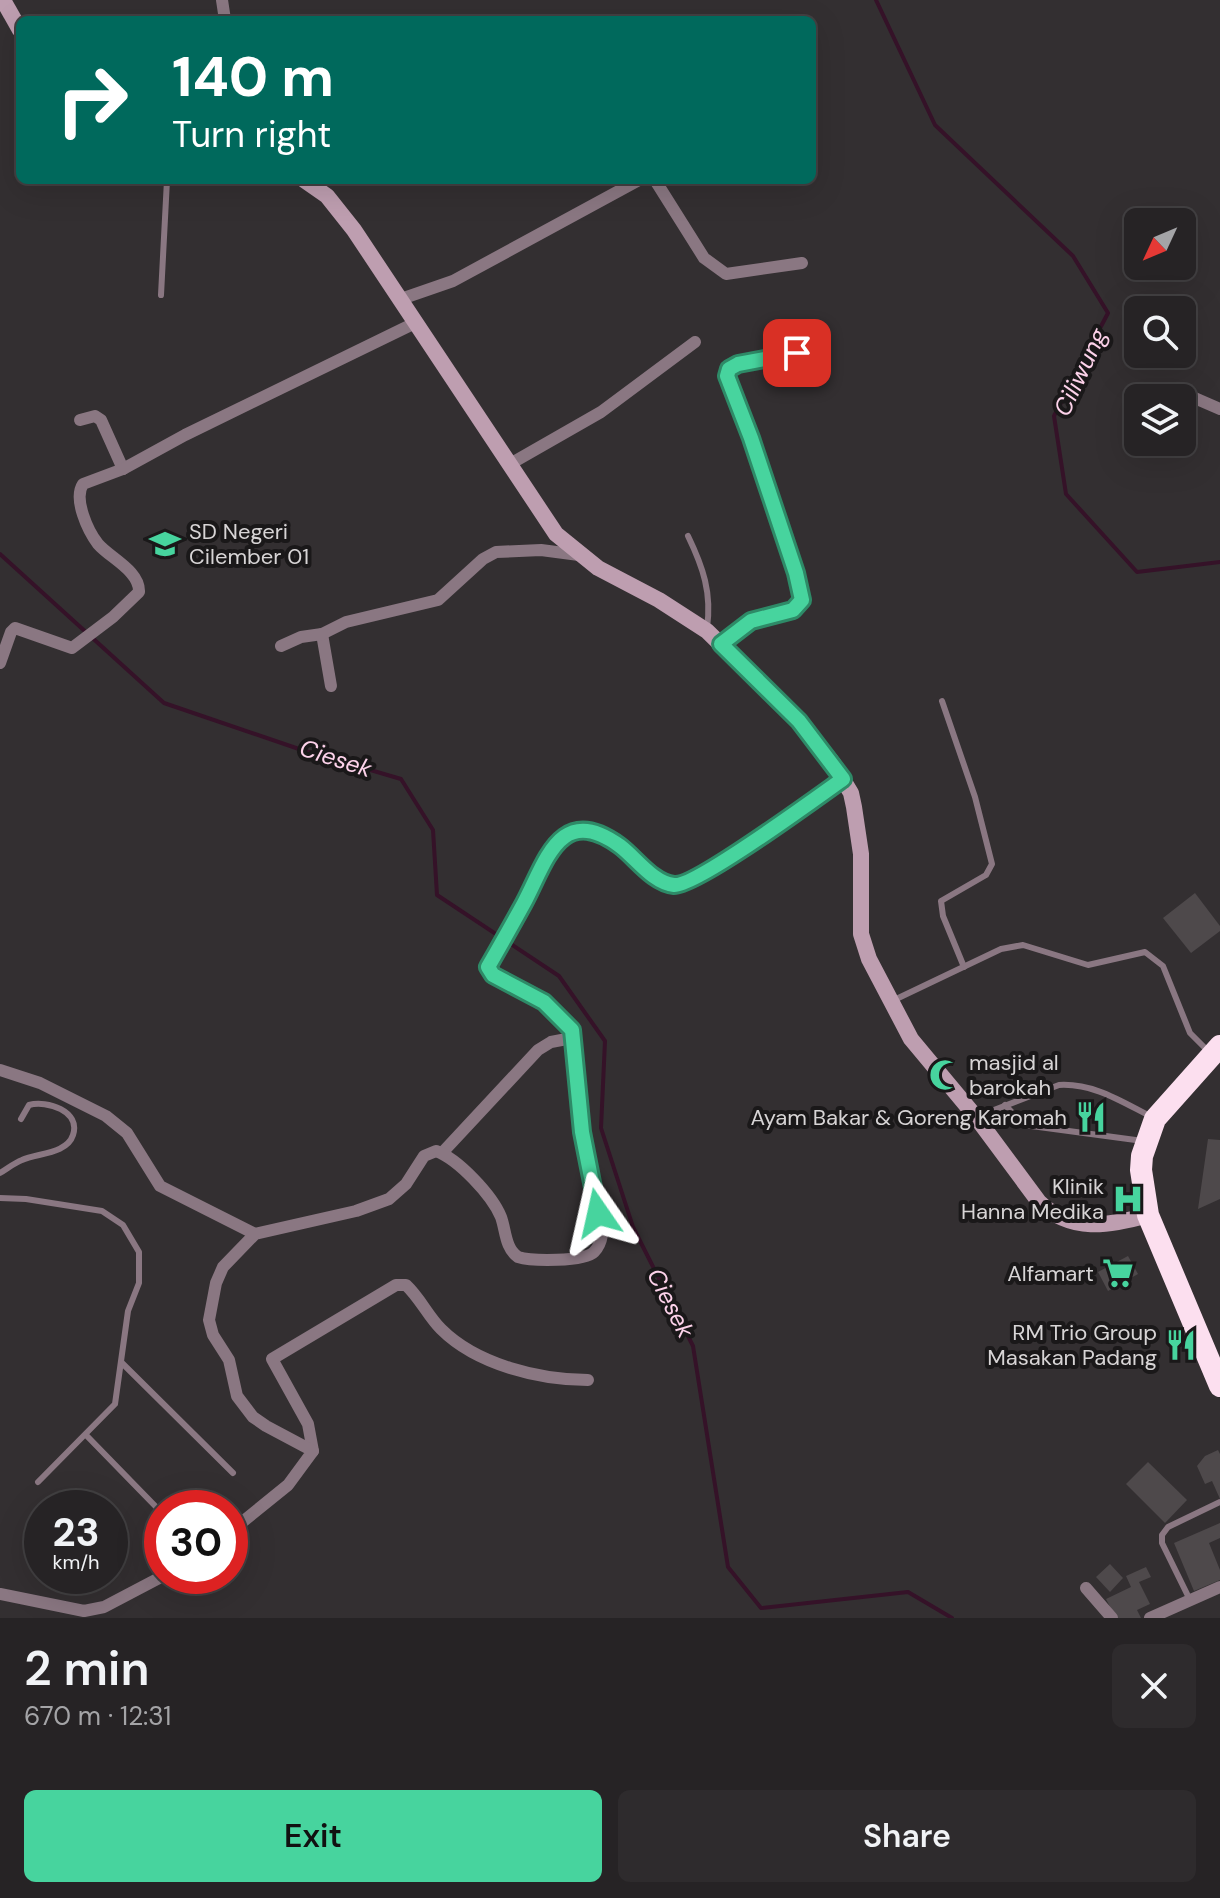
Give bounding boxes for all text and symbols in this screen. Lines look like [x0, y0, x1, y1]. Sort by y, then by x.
text: 140 m [172, 40, 334, 113]
icon: right [40, 48, 144, 152]
text: Turn right [172, 111, 331, 158]
north arrow [1124, 208, 1196, 280]
map controls [1124, 208, 1196, 456]
button: search [1124, 296, 1196, 368]
pin [763, 319, 831, 387]
water label: Ciliwung [1046, 322, 1114, 421]
icon: arrive [775, 331, 819, 375]
button: layers [1124, 384, 1196, 456]
place label: SD Negeri Cilember 01 [189, 517, 309, 571]
school or university icon: SD Negeri Cilember 01 [148, 527, 182, 561]
water label: Ciesek [296, 732, 377, 784]
place label: masjid al barokah [969, 1048, 1059, 1102]
mosque icon: masjid al barokah [928, 1058, 962, 1092]
restaurant icon: Ayam Bakar & Goreng Karomah [1074, 1100, 1108, 1134]
place label: Ayam Bakar & Goreng Karomah [751, 1103, 1067, 1132]
position arrow [556, 1171, 640, 1255]
place label: Klinik Hanna Medika [961, 1172, 1104, 1226]
hospital icon: Klinik Hanna Medika [1111, 1182, 1145, 1216]
supermarket icon: Alfamart [1101, 1256, 1135, 1290]
place label: Alfamart [1007, 1259, 1094, 1288]
water label: Ciesek [640, 1263, 702, 1344]
place label: RM Trio Group Masakan Padang [987, 1318, 1157, 1372]
restaurant icon: RM Trio Group Masakan Padang [1164, 1328, 1198, 1362]
speed limit sign: 30 [144, 1490, 248, 1594]
text: 23 [52, 1506, 100, 1558]
text: km/h [52, 1549, 100, 1575]
text: 2 min [24, 1637, 150, 1700]
button: close [1112, 1644, 1196, 1728]
text: 670 m · 12:31 [24, 1699, 171, 1733]
button: Exit [24, 1790, 602, 1882]
button: Share [618, 1790, 1196, 1882]

